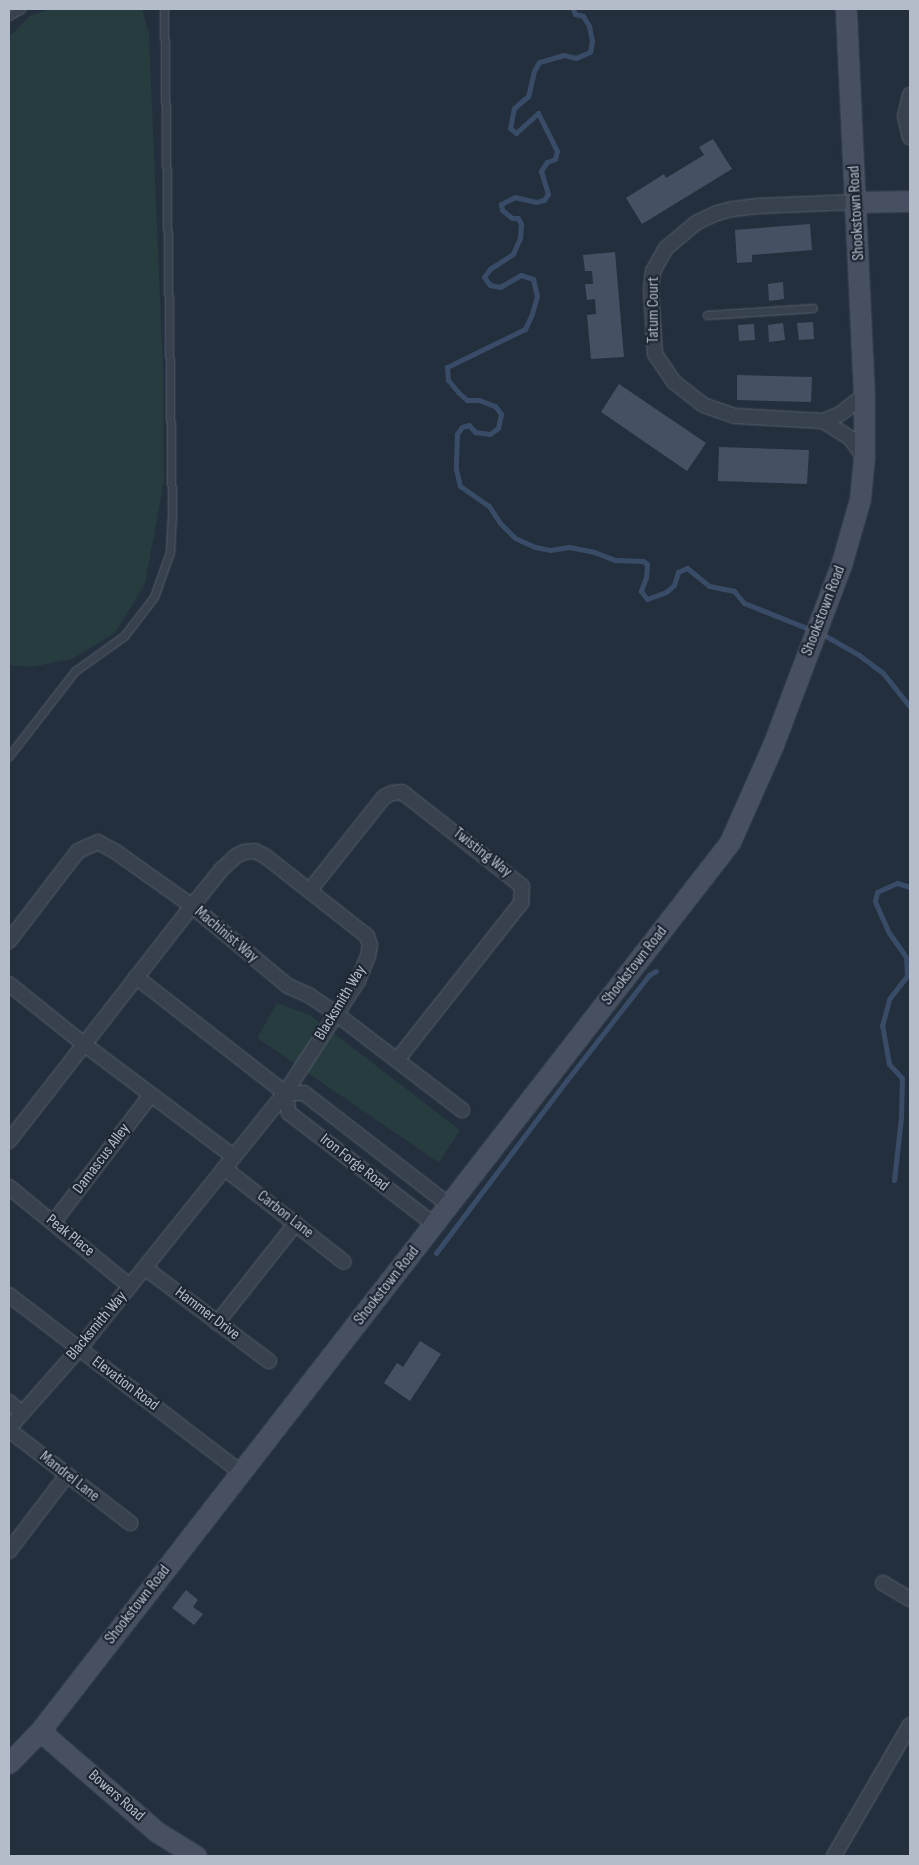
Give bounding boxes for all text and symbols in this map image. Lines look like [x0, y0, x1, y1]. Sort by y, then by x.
street label: Shookstown Road [845, 165, 869, 261]
street label: Tatum Court [644, 277, 664, 343]
street label: Shookstown Road [798, 563, 850, 659]
street label: Twisting Way [449, 824, 515, 882]
street label: Machinist Way [190, 903, 262, 967]
street label: Shookstown Road [598, 923, 672, 1009]
street label: Blacksmith Way [311, 962, 371, 1044]
street label: Damascus Alley [69, 1120, 135, 1198]
street label: Iron Forge Road [316, 1130, 392, 1196]
street label: Carbon Lane [253, 1187, 317, 1243]
street label: Peak Place [42, 1211, 98, 1261]
street label: Shookstown Road [350, 1243, 424, 1329]
street label: Hammer Drive [171, 1283, 243, 1345]
street label: Blacksmith Way [63, 1288, 131, 1364]
street label: Elevation Road [88, 1353, 162, 1415]
street label: Mandrel Lane [35, 1448, 103, 1506]
street label: Shookstown Road [101, 1562, 175, 1648]
street label: Bowers Road [84, 1766, 148, 1826]

